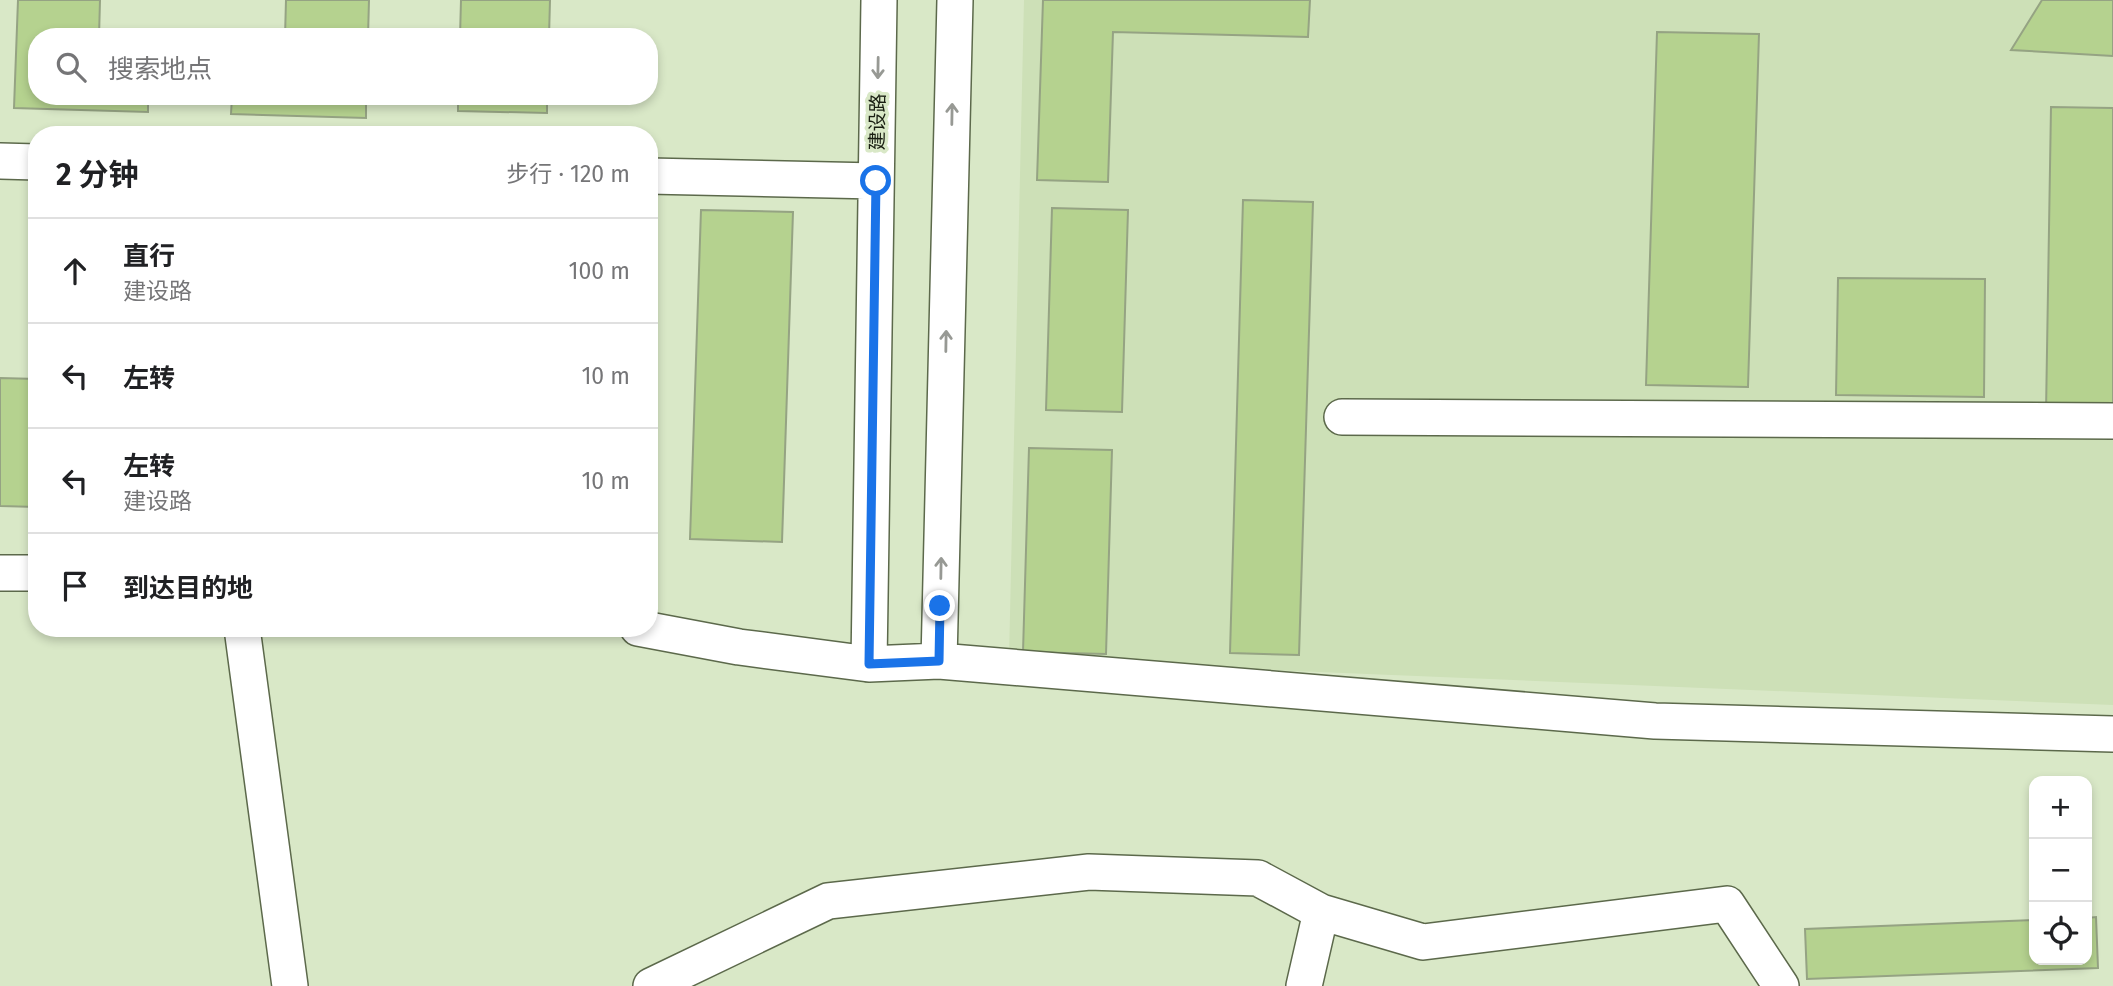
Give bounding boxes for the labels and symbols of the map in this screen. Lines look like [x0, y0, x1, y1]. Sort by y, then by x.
one-way arrow [871, 56, 885, 79]
street label: 建设路 [866, 93, 889, 151]
one-way arrow [945, 102, 959, 125]
route start [860, 165, 891, 196]
one-way arrow [940, 330, 953, 353]
one-way arrow [934, 557, 948, 580]
route end [924, 590, 955, 621]

